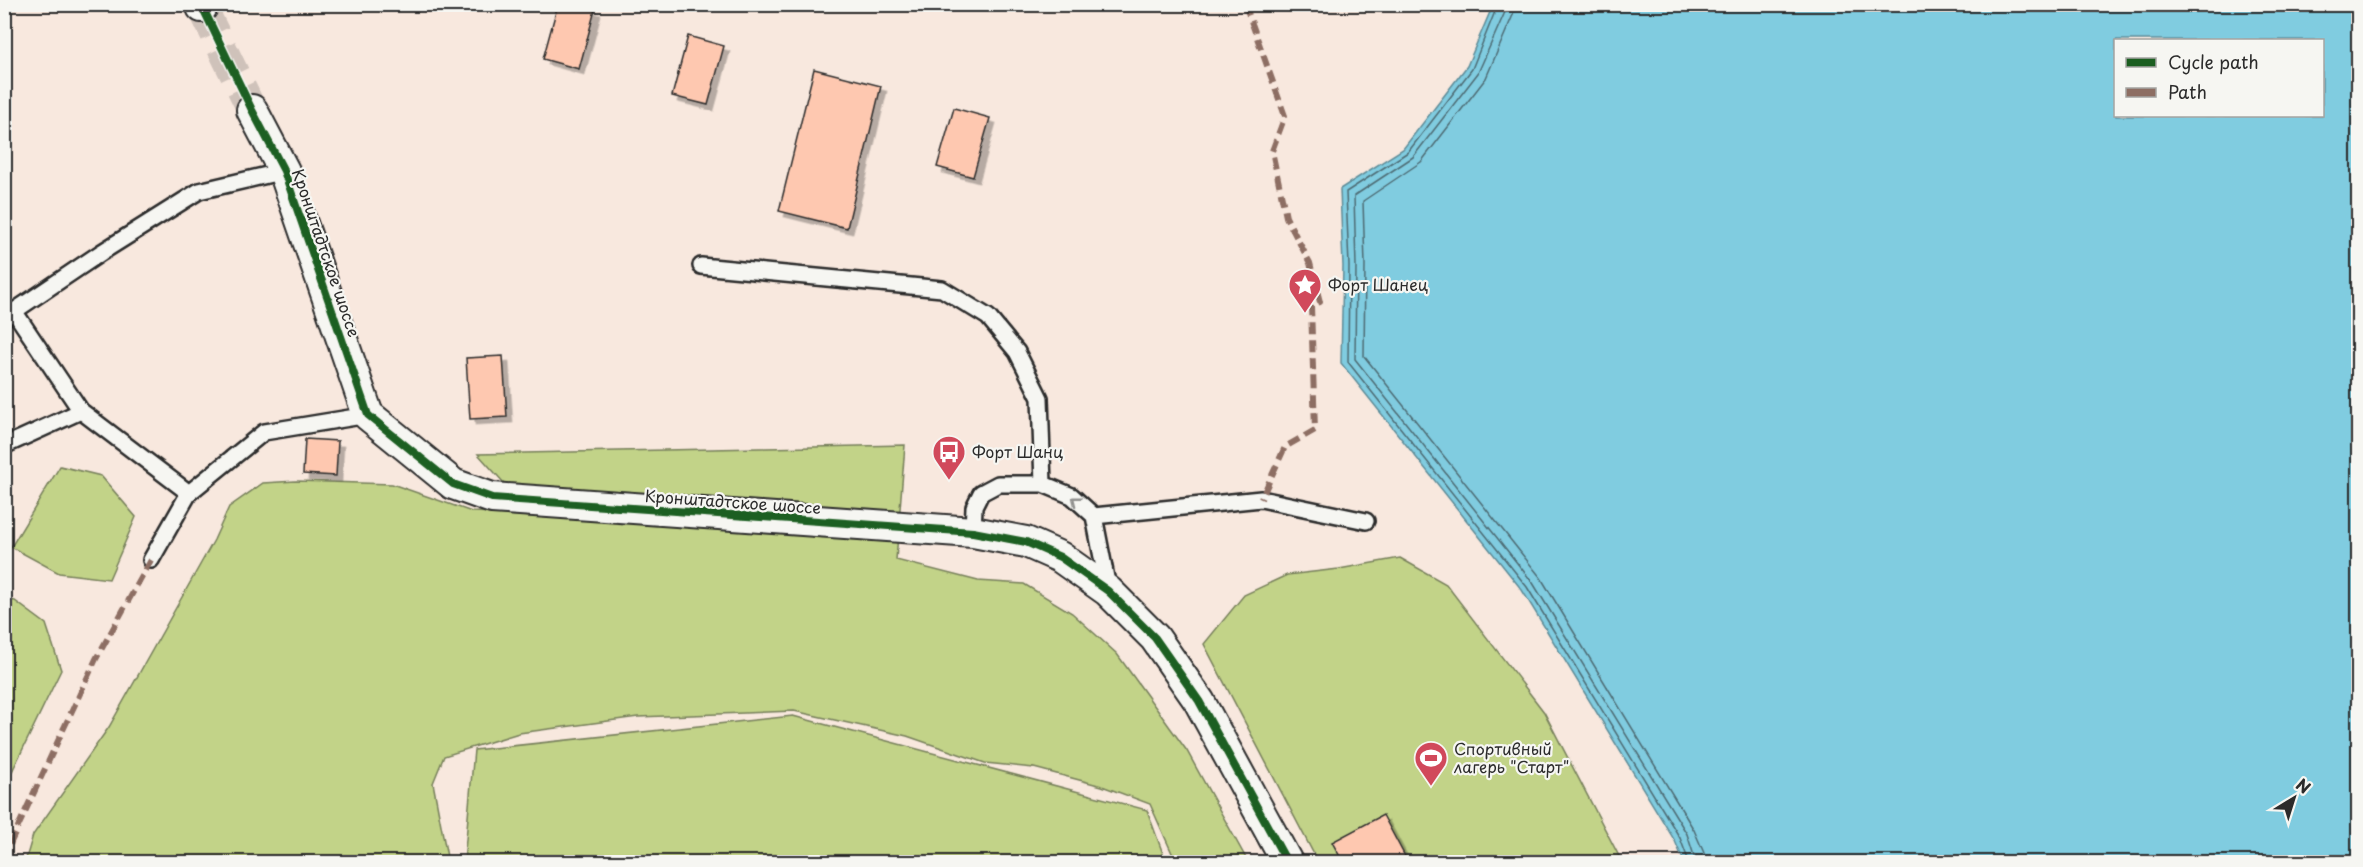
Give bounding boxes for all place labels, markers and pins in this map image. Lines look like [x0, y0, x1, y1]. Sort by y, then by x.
place icon: Форт Шанец [1287, 267, 1323, 314]
place label: Форт Шанец [1328, 272, 1428, 296]
bus stop icon: Форт Шанц [931, 434, 967, 481]
place label: Форт Шанц [972, 439, 1063, 463]
place label: Спортивный лагерь "Старт" [1453, 736, 1569, 778]
sports icon: Спортивный лагерь "Старт" [1413, 740, 1449, 787]

